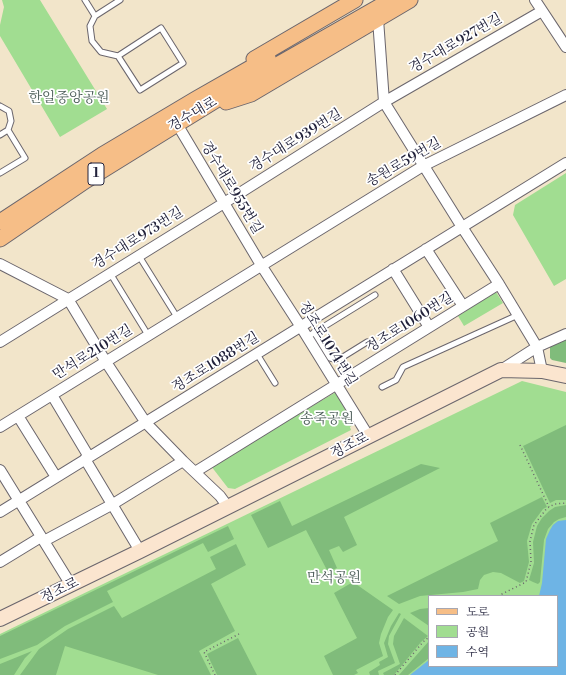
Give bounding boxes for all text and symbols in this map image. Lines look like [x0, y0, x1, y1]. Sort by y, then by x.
street label: 경수대로927번길 [407, 11, 505, 77]
park label: 한일중앙공원 [28, 91, 110, 107]
street label: 경수대로 [165, 94, 221, 136]
street label: 경수대로939번길 [247, 106, 345, 176]
street label: 송원로59번길 [364, 135, 444, 191]
street label: 경수대로955번길 [197, 139, 265, 237]
road number: 1 [88, 163, 104, 185]
street label: 경수대로973번길 [89, 204, 187, 274]
street label: 정조로1060번길 [363, 289, 457, 357]
street label: 정조로1074번길 [294, 298, 360, 390]
street label: 만석로210번길 [50, 322, 136, 384]
street label: 정조로1088번길 [169, 329, 263, 397]
park label: 송죽공원 [300, 412, 354, 428]
street label: 정조로 [328, 429, 372, 463]
park label: 만석공원 [307, 571, 361, 587]
street label: 정조로 [38, 575, 82, 607]
legend [428, 595, 558, 667]
text: 도로 [466, 605, 489, 620]
text: 공원 [466, 625, 489, 640]
text: 수역 [466, 645, 489, 660]

